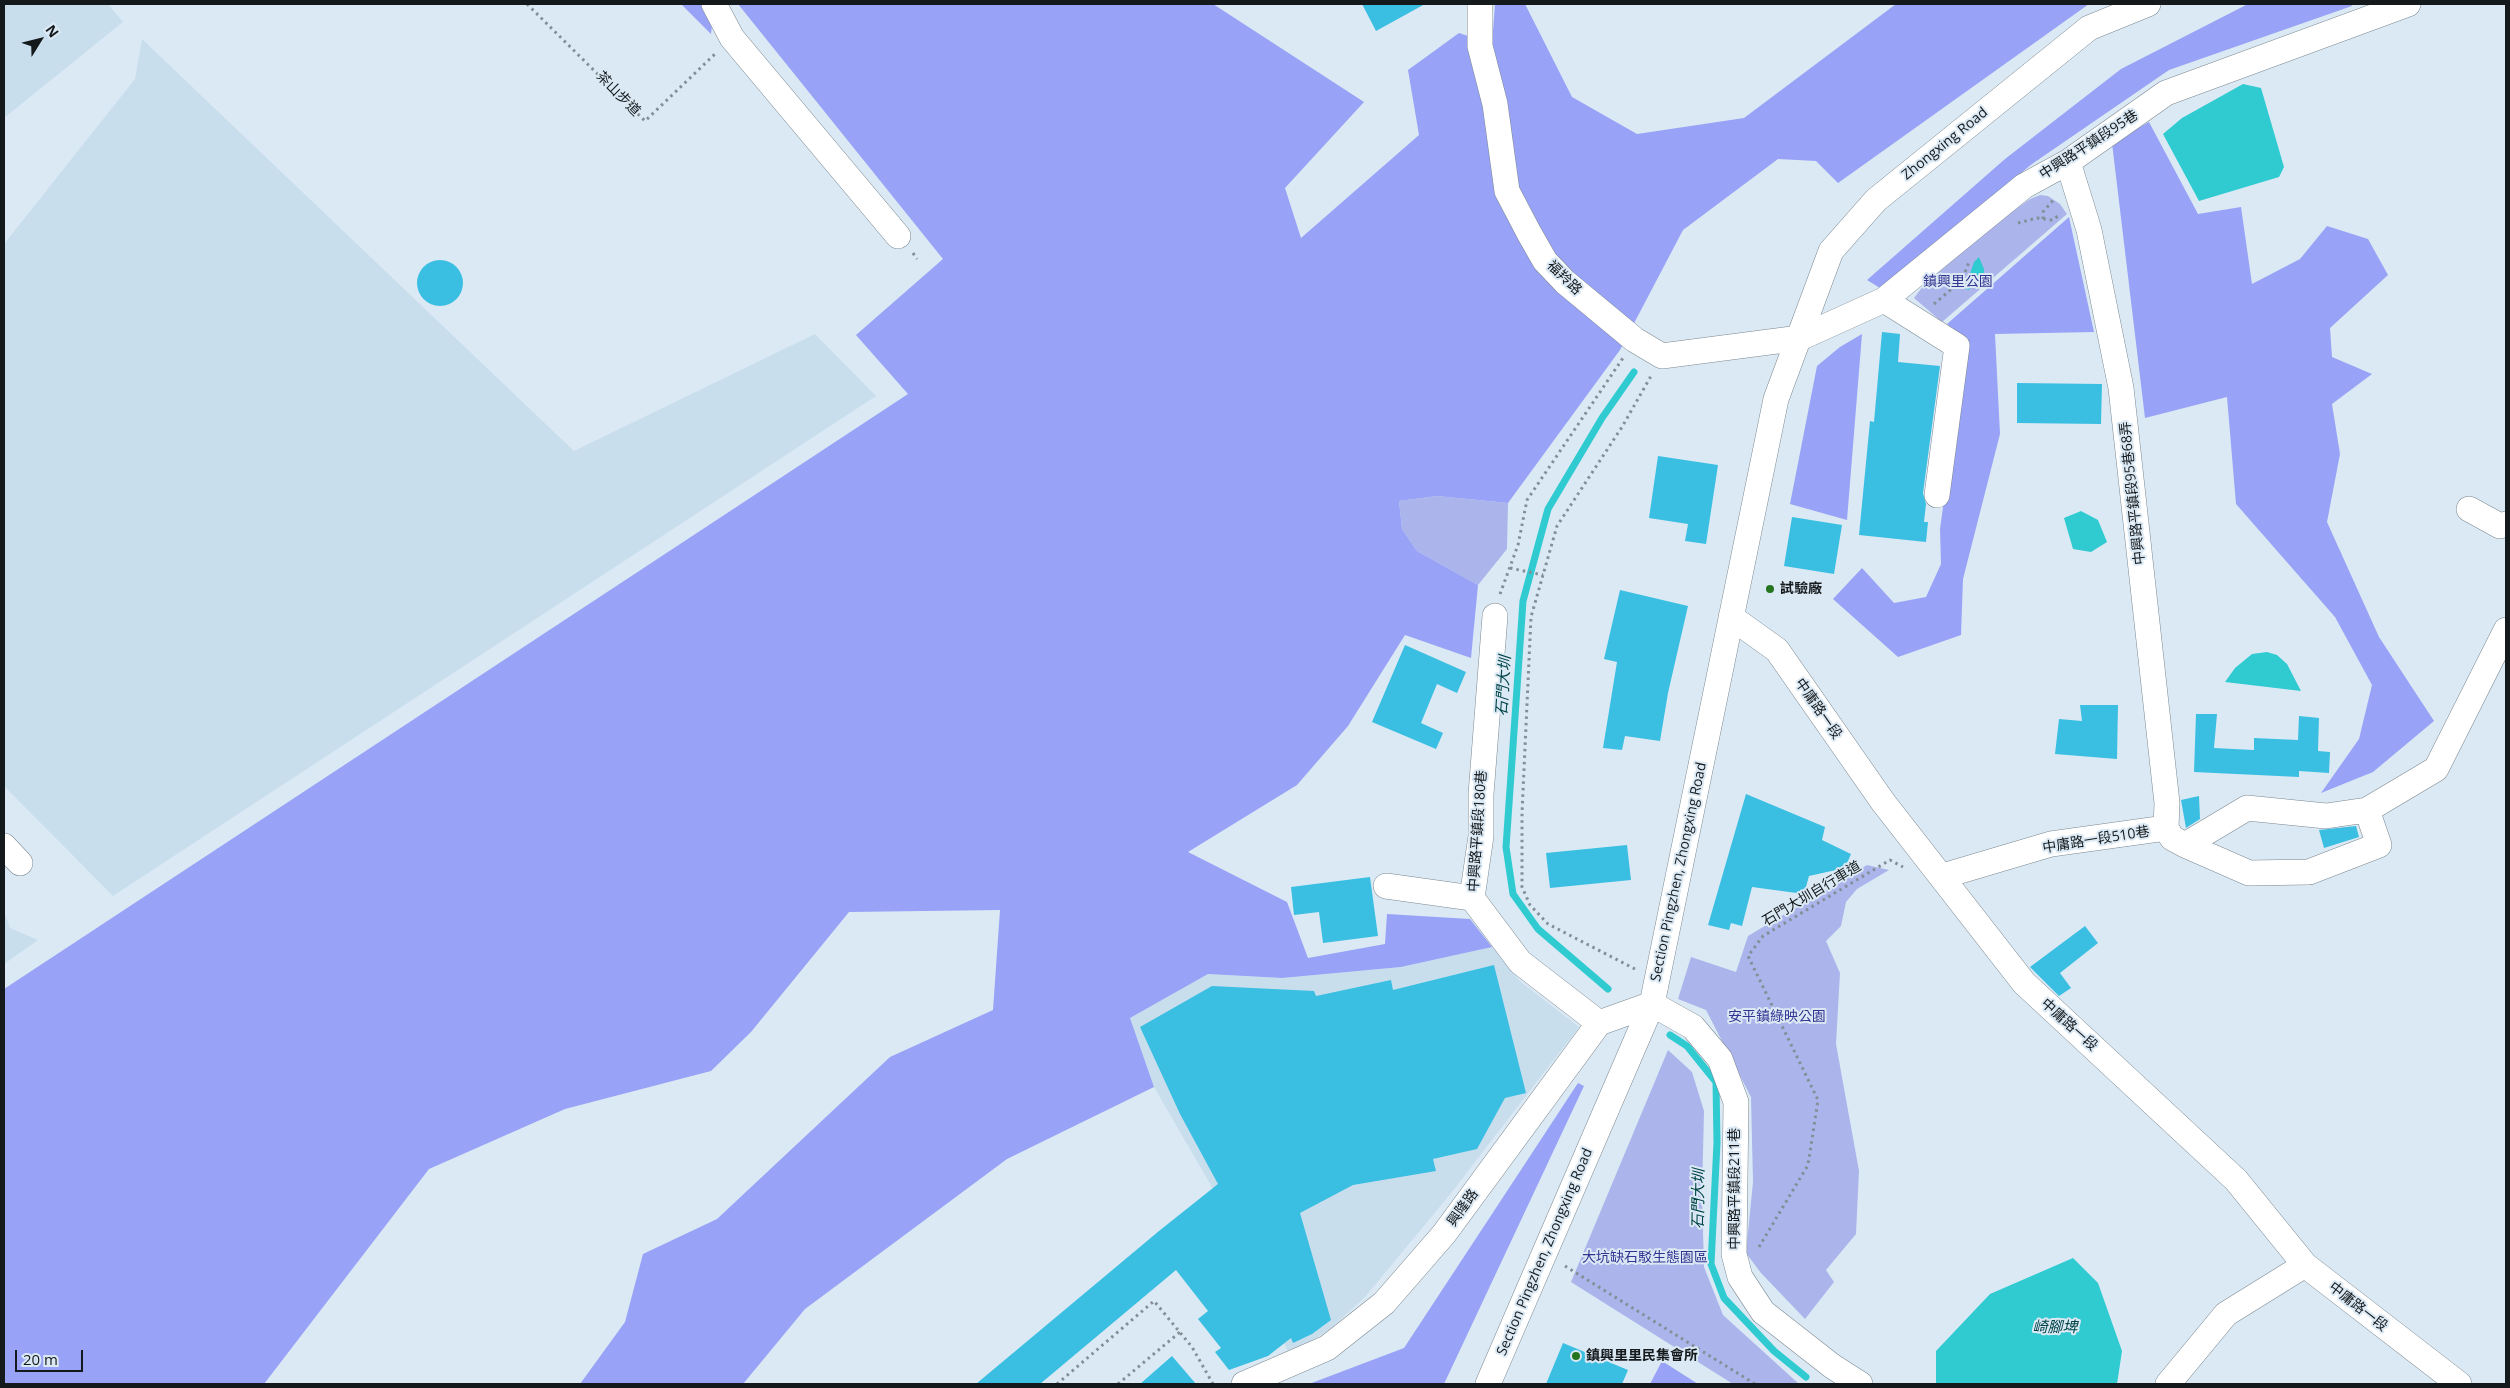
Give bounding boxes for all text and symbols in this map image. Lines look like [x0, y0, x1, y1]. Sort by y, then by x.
north arrow [15, 15, 65, 65]
text: N [42, 21, 64, 41]
street label: 茶山步道 [592, 68, 644, 120]
street label: Zhongxing Road [1899, 104, 1991, 184]
street label: 中興路平鎮段95巷 [2037, 107, 2141, 183]
street label: 福羚路 [1543, 257, 1585, 299]
park label: 鎮興里公園 [1923, 274, 1993, 290]
street label: 中興路平鎮段95巷68弄 [2117, 421, 2149, 565]
place label: 試驗廠 [1780, 581, 1822, 597]
marker: 試驗廠 [1764, 583, 1776, 595]
water label: 石門大圳 [1493, 655, 1515, 717]
street label: 中庸路一段 [1791, 676, 1845, 742]
street label: Section Pingzhen, Zhongxing Road [1648, 761, 1710, 983]
street label: 中興路平鎮段180巷 [1465, 770, 1491, 892]
street label: 中庸路一段510巷 [2041, 823, 2151, 857]
street label: 石門大圳自行車道 [1760, 858, 1864, 930]
street label: 中庸路一段 [2037, 995, 2101, 1055]
park label: 安平鎮綠映公園 [1728, 1009, 1826, 1025]
street label: 中興路平鎮段211巷 [1727, 1128, 1743, 1250]
street label: Section Pingzhen, Zhongxing Road [1494, 1146, 1596, 1358]
water label: 石門大圳 [1689, 1169, 1709, 1229]
street label: 興隆路 [1444, 1186, 1482, 1230]
park label: 大坑缺石駁生態園區 [1582, 1250, 1708, 1266]
street label: 中庸路一段 [2325, 1279, 2391, 1335]
water label: 崎腳埤 [2033, 1319, 2077, 1337]
scale bar [18, 1340, 85, 1372]
place label: 鎮興里里民集會所 [1586, 1348, 1698, 1364]
text: 20 m [23, 1349, 58, 1369]
marker: 鎮興里里民集會所 [1570, 1350, 1582, 1362]

